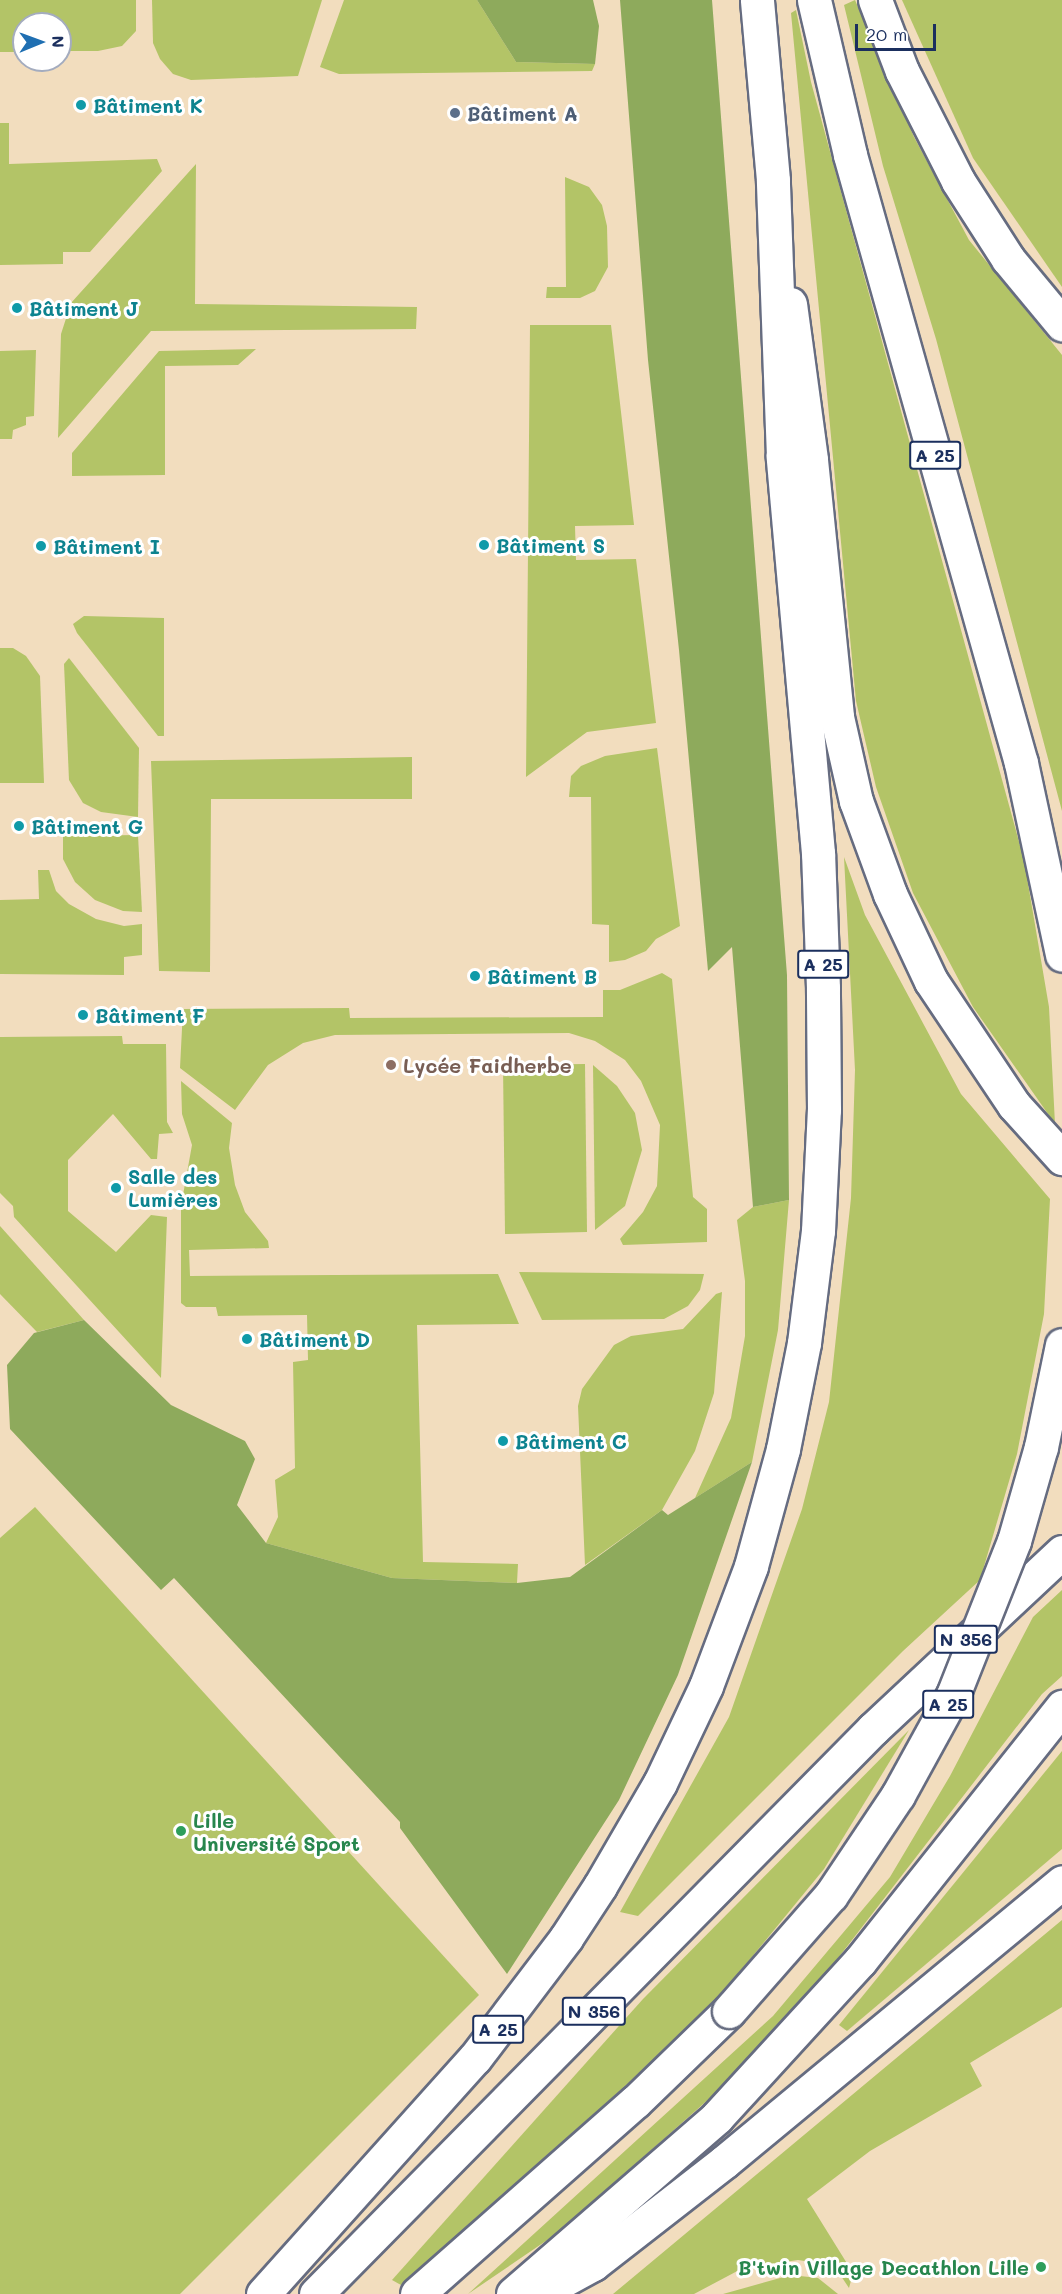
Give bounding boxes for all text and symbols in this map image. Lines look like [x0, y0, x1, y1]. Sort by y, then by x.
north arrow [12, 12, 72, 72]
scale bar [858, 12, 939, 50]
text: 20 m [866, 22, 907, 46]
text: N [48, 35, 69, 48]
place label: Bâtiment K [93, 93, 203, 117]
marker: Bâtiment K [74, 98, 88, 112]
place label: Bâtiment A [467, 101, 578, 125]
marker: Bâtiment A [448, 106, 462, 120]
place label: Bâtiment J [29, 296, 139, 320]
marker: Bâtiment J [10, 301, 24, 315]
road number: A 25 [908, 440, 962, 470]
place label: Bâtiment S [496, 533, 605, 557]
place label: Bâtiment I [53, 534, 160, 558]
marker: Bâtiment S [477, 538, 491, 552]
marker: Bâtiment I [34, 539, 48, 553]
place label: Bâtiment G [31, 814, 143, 838]
marker: Bâtiment G [12, 819, 26, 833]
road number: A 25 [796, 949, 850, 979]
place label: Bâtiment B [487, 964, 597, 988]
marker: Bâtiment B [468, 969, 482, 983]
place label: Bâtiment F [95, 1003, 205, 1027]
marker: Bâtiment F [76, 1008, 90, 1022]
place label: Lycée Faidherbe [403, 1053, 572, 1077]
marker: Lycée Faidherbe [384, 1058, 398, 1072]
place label: Salle des Lumières [128, 1164, 218, 1211]
marker: Salle des Lumières [109, 1181, 123, 1195]
place label: Bâtiment D [259, 1327, 370, 1351]
marker: Bâtiment D [240, 1332, 254, 1346]
place label: Bâtiment C [515, 1429, 627, 1453]
marker: Bâtiment C [496, 1434, 510, 1448]
road number: N 356 [933, 1624, 999, 1654]
road number: A 25 [921, 1689, 975, 1719]
place label: Lille Université Sport [193, 1808, 360, 1855]
marker: Lille Université Sport [174, 1824, 188, 1838]
road number: N 356 [561, 1996, 627, 2026]
road number: A 25 [471, 2014, 525, 2044]
place label: B'twin Village Decathlon Lille [738, 2255, 1029, 2279]
marker: B'twin Village Decathlon Lille [1034, 2260, 1048, 2274]

